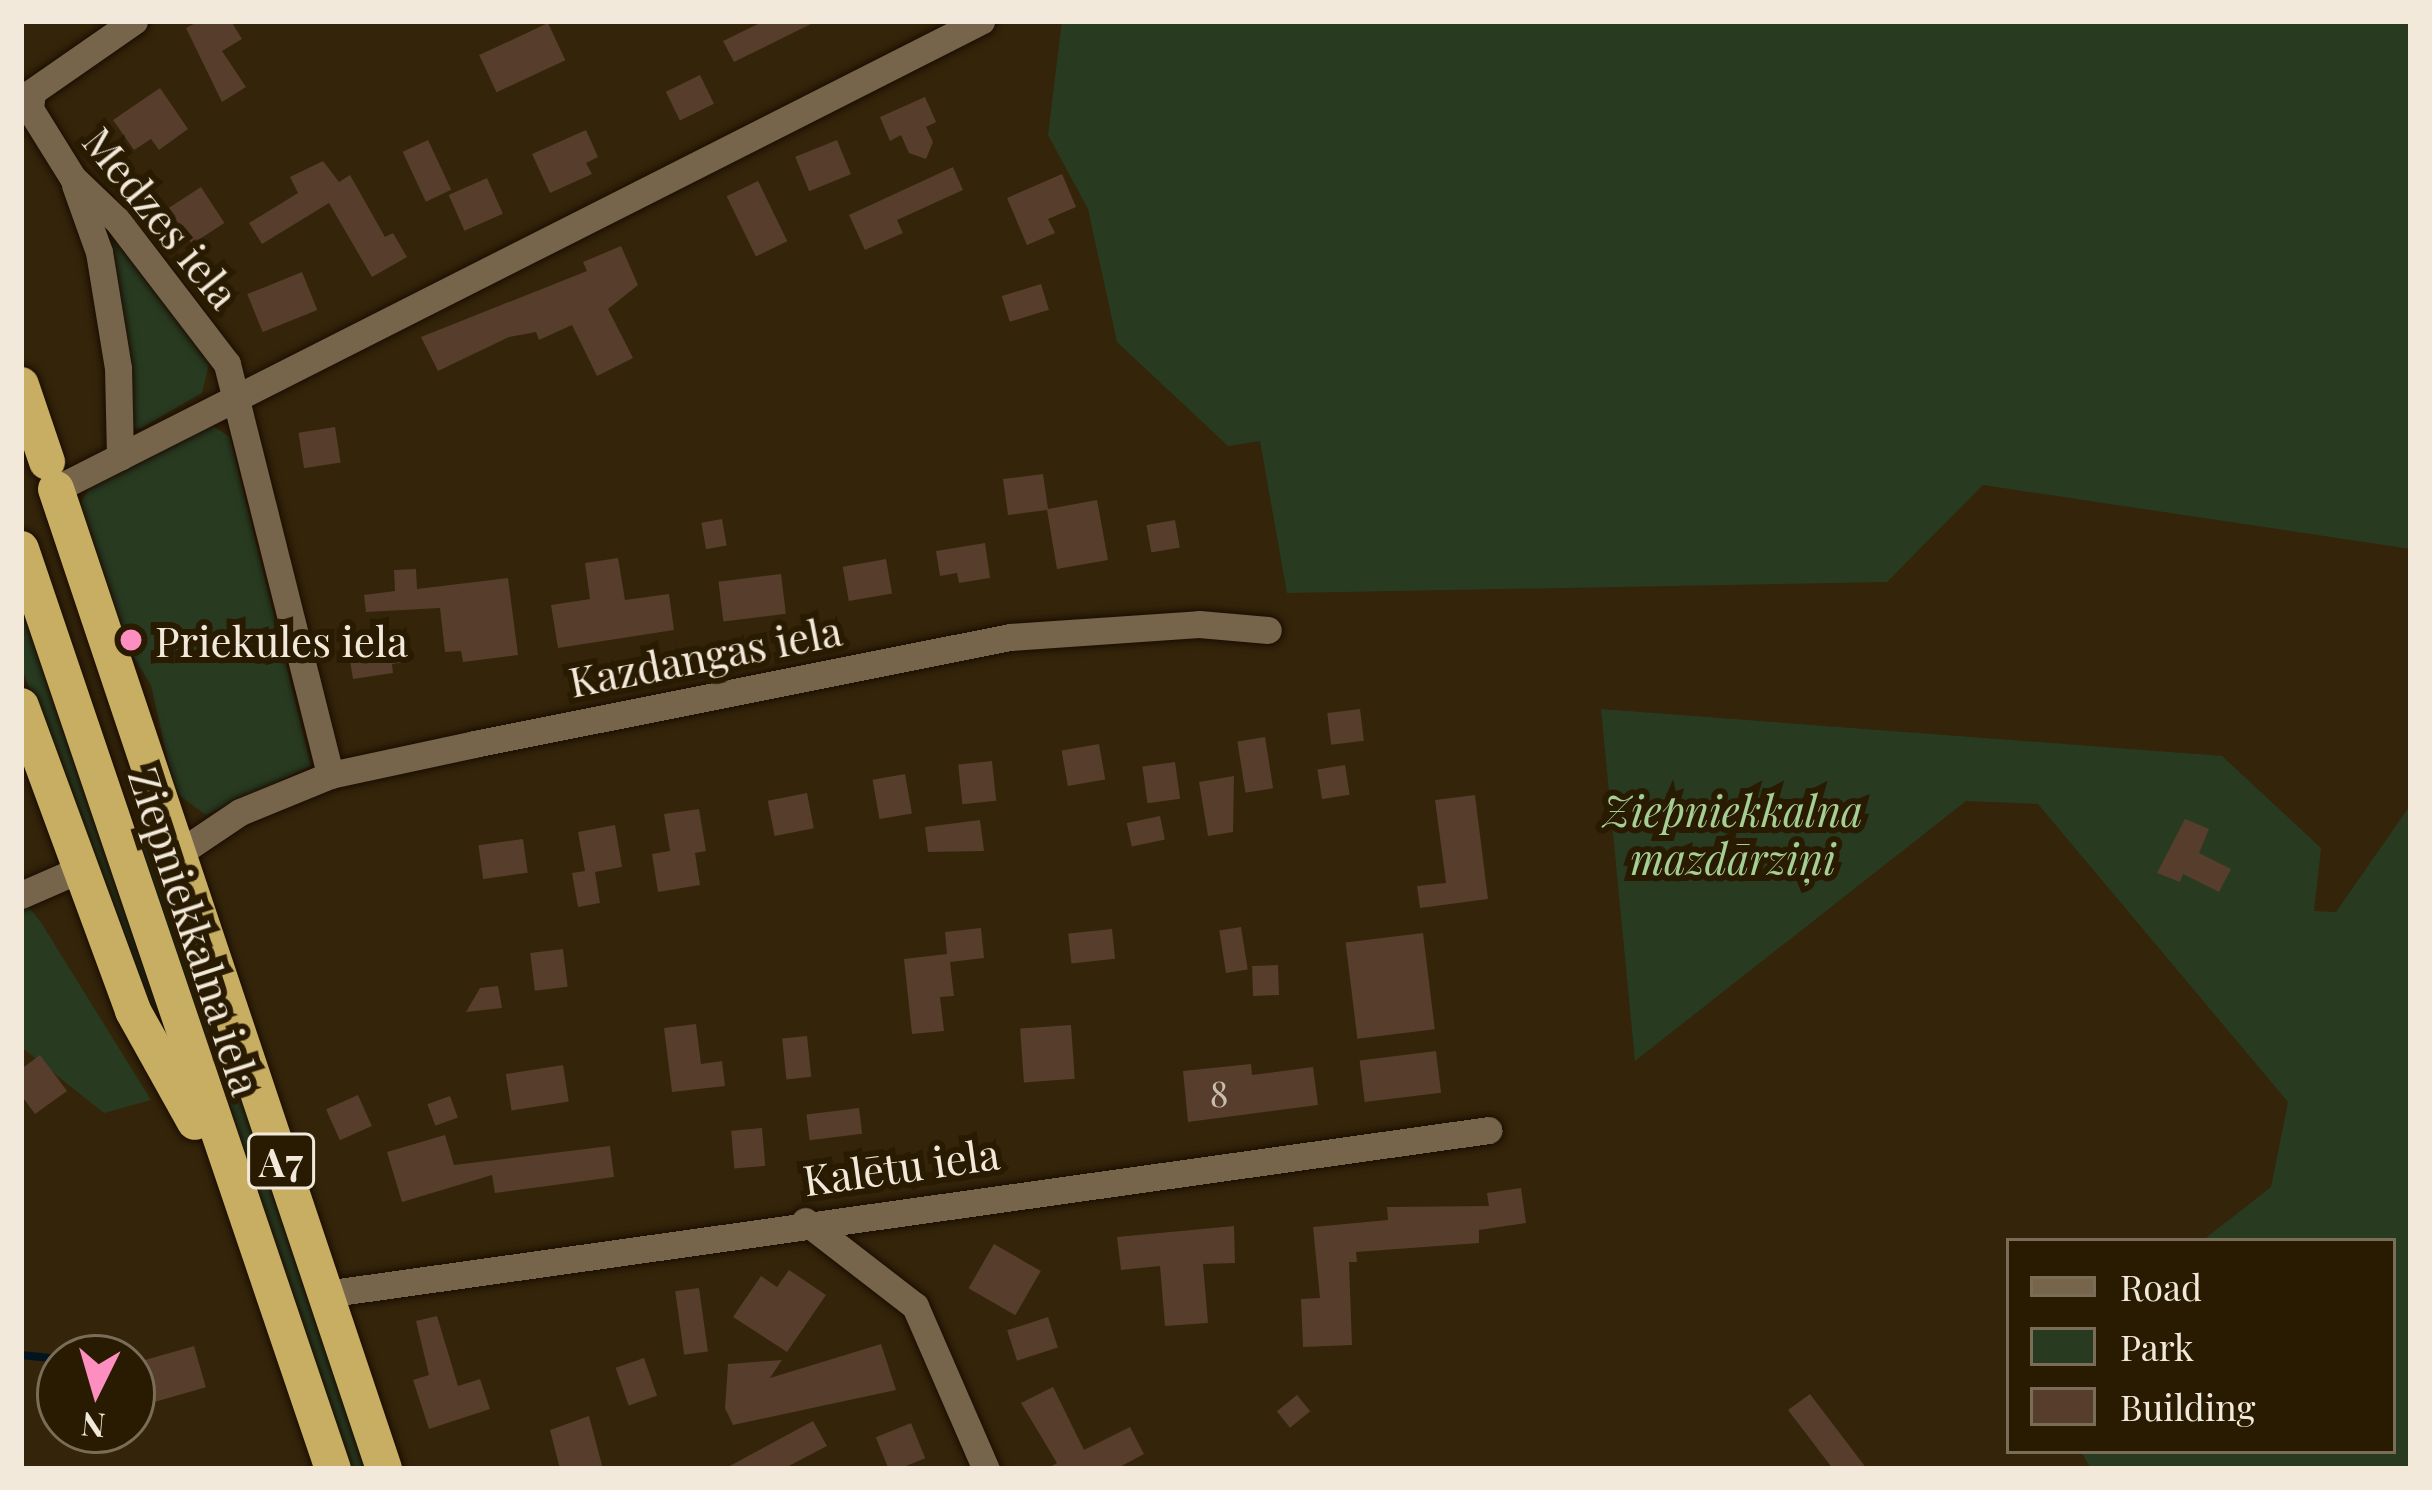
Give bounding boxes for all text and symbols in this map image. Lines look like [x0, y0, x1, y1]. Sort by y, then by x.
street label: Medzes iela [74, 116, 250, 318]
street label: Kazdangas iela [564, 604, 846, 706]
place label: Priekules iela [155, 615, 408, 665]
marker: Priekules iela [118, 627, 144, 653]
street label: Ziepniekkalna iela [119, 761, 273, 1101]
park label: Ziepniekkalna mazdārziņi [1603, 785, 1863, 884]
house number: 8 [1210, 1071, 1228, 1115]
street label: Kalētu iela [800, 1127, 1002, 1205]
road number: A7 [245, 1128, 317, 1194]
legend [2006, 1238, 2396, 1454]
text: Road [2120, 1262, 2202, 1310]
text: Park [2120, 1322, 2194, 1370]
north arrow [36, 1334, 156, 1454]
text: Building [2120, 1382, 2255, 1430]
text: N [79, 1404, 107, 1450]

